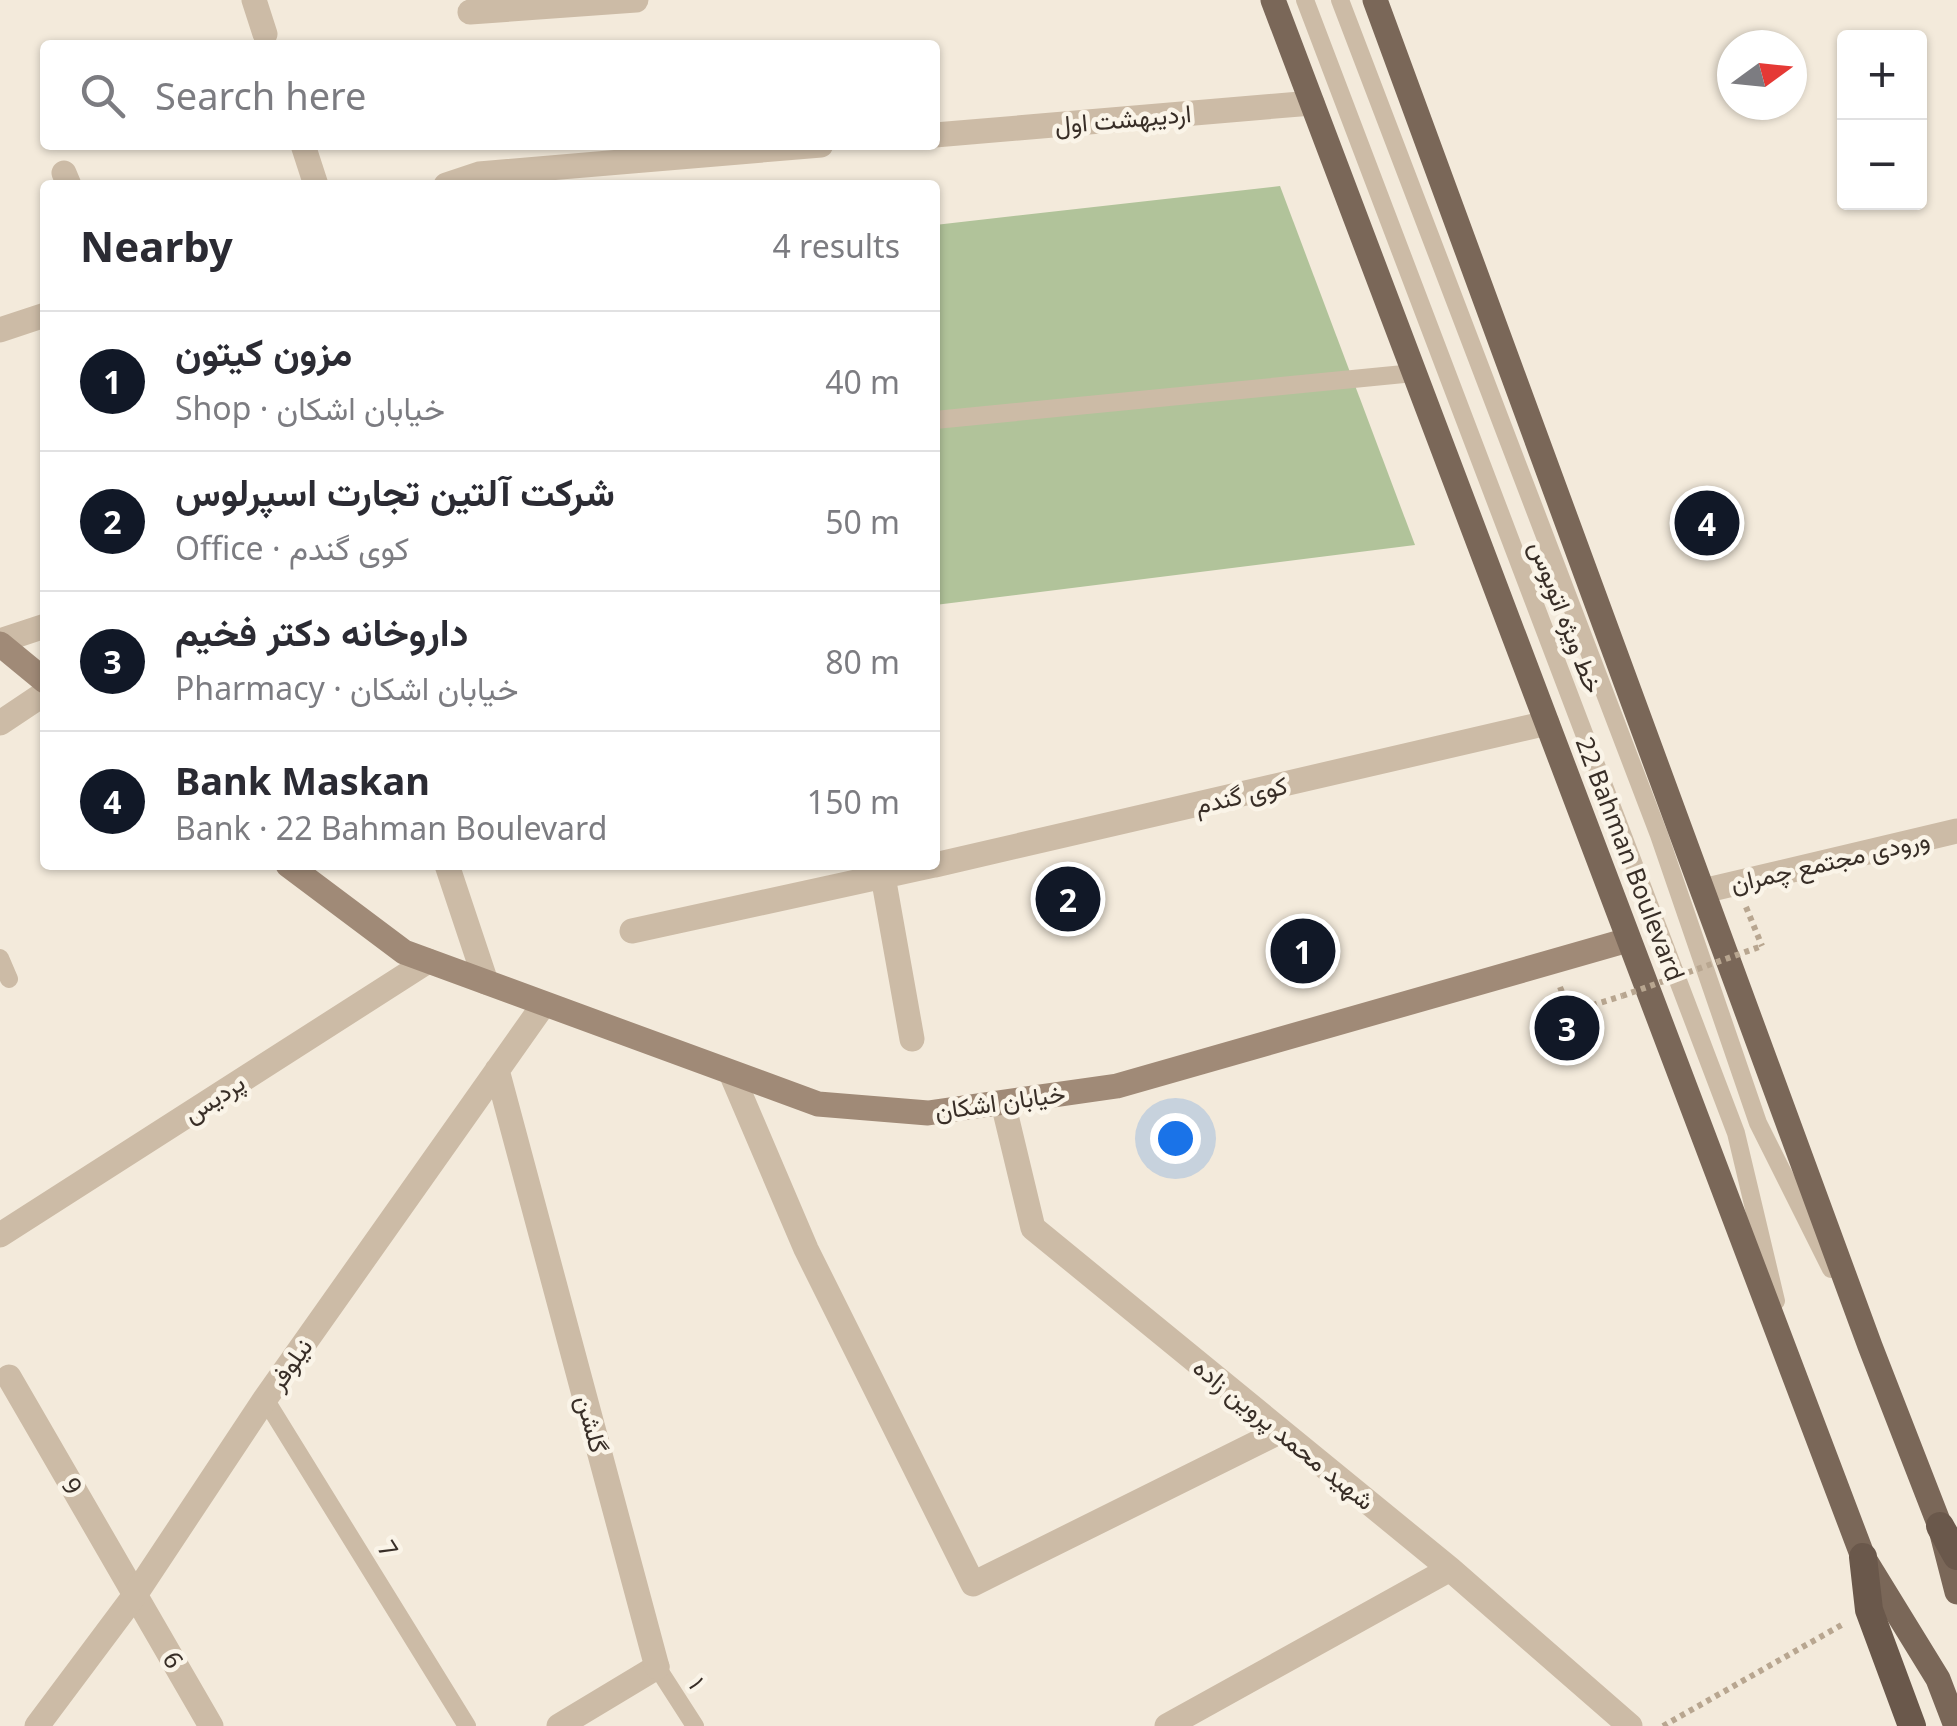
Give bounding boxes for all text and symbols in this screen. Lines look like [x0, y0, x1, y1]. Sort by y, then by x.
north arrow [1717, 30, 1807, 120]
map controls [1837, 30, 1927, 210]
button: + [1837, 30, 1927, 120]
search box [40, 40, 940, 150]
icon: search [75, 68, 130, 123]
text: Search here [155, 69, 366, 121]
street label: اردیبهشت اول [1053, 95, 1193, 141]
button: − [1837, 120, 1927, 210]
text: Nearby [80, 217, 233, 274]
text: 4 results [773, 224, 900, 267]
text: مزون کیتون [175, 325, 352, 377]
text: 1 [103, 360, 122, 403]
text: 40 m [825, 360, 900, 403]
text: Shop · خیابان اشکان [175, 386, 445, 429]
text: شرکت آلتین تجارت اسپرلوس [175, 465, 615, 517]
pin: 4 [1674, 486, 1740, 560]
text: 2 [103, 500, 122, 543]
text: 50 m [825, 500, 900, 543]
text: Office · کوی گندم [175, 526, 409, 569]
street label: خط ویژه اتوبوس [1522, 536, 1612, 698]
text: داروخانه دکتر فخیم [175, 605, 468, 657]
text: 3 [103, 640, 122, 683]
text: 80 m [825, 640, 900, 683]
text: Pharmacy · خیابان اشکان [175, 666, 518, 709]
street label: 22 Bahman Boulevard [1569, 732, 1693, 986]
text: Bank Maskan [175, 754, 430, 806]
street label: کوی گندم [1191, 767, 1291, 822]
text: 4 [103, 780, 122, 823]
text: 150 m [807, 780, 900, 823]
text: Bank · 22 Bahman Boulevard [175, 806, 607, 849]
street label: ورودی مجتمع چمران [1727, 821, 1933, 901]
pin: 2 [1036, 862, 1100, 936]
pin: 1 [1270, 914, 1336, 988]
pin: 3 [1534, 990, 1600, 1066]
street label: پردیس [176, 1065, 251, 1131]
street label: خیابان اشکان [932, 1075, 1067, 1127]
your location [1150, 1113, 1201, 1164]
street label: نیلوفر [259, 1331, 319, 1397]
street label: شهید محمد پروین زاده [1186, 1350, 1382, 1518]
street label: گلشن [569, 1391, 617, 1456]
street label: 9 [55, 1471, 91, 1500]
street label: 7 [371, 1533, 407, 1564]
street label: 6 [156, 1645, 192, 1674]
street label: ۱ [682, 1670, 714, 1695]

